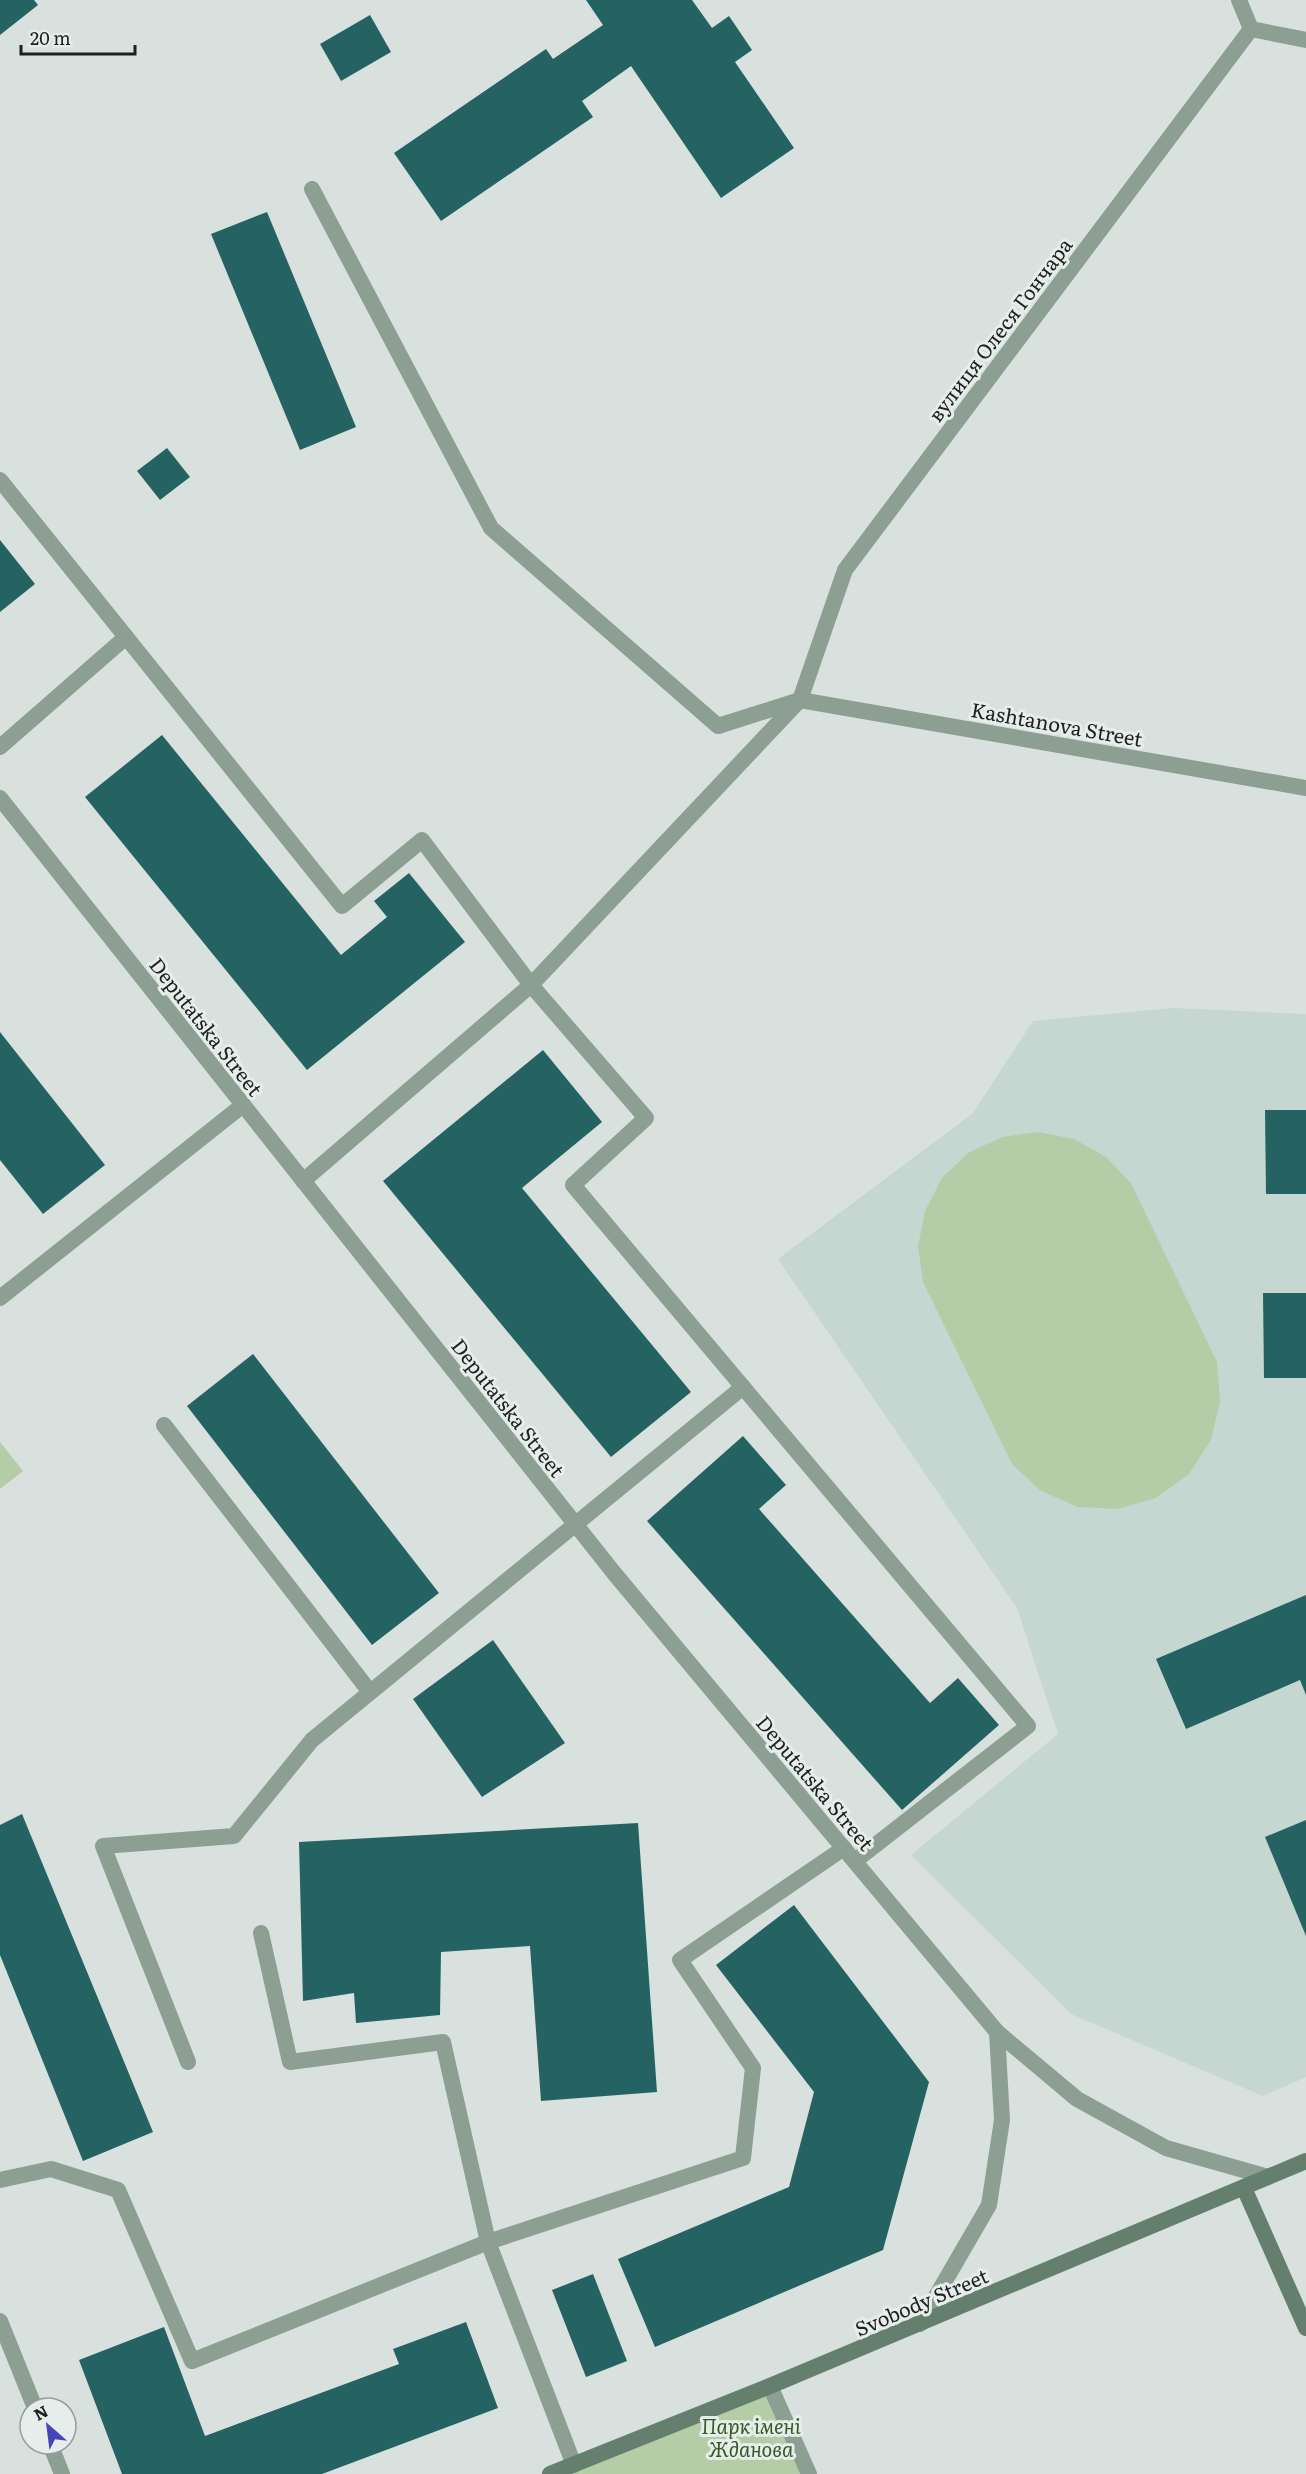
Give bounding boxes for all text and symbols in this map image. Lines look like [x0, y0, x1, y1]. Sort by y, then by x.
scale bar [21, 18, 135, 56]
text: 20 m [30, 24, 71, 51]
street label: вулиця Олеся Гончара [920, 231, 1078, 427]
street label: Kashtanova Street [969, 693, 1145, 753]
street label: Deputatska Street [143, 950, 271, 1102]
street label: Deputatska Street [445, 1331, 573, 1483]
street label: Deputatska Street [750, 1708, 882, 1856]
street label: Svobody Street [850, 2259, 992, 2343]
north arrow [18, 2396, 78, 2456]
text: N [29, 2398, 52, 2426]
park label: Парк імені Жданова [701, 2410, 801, 2463]

